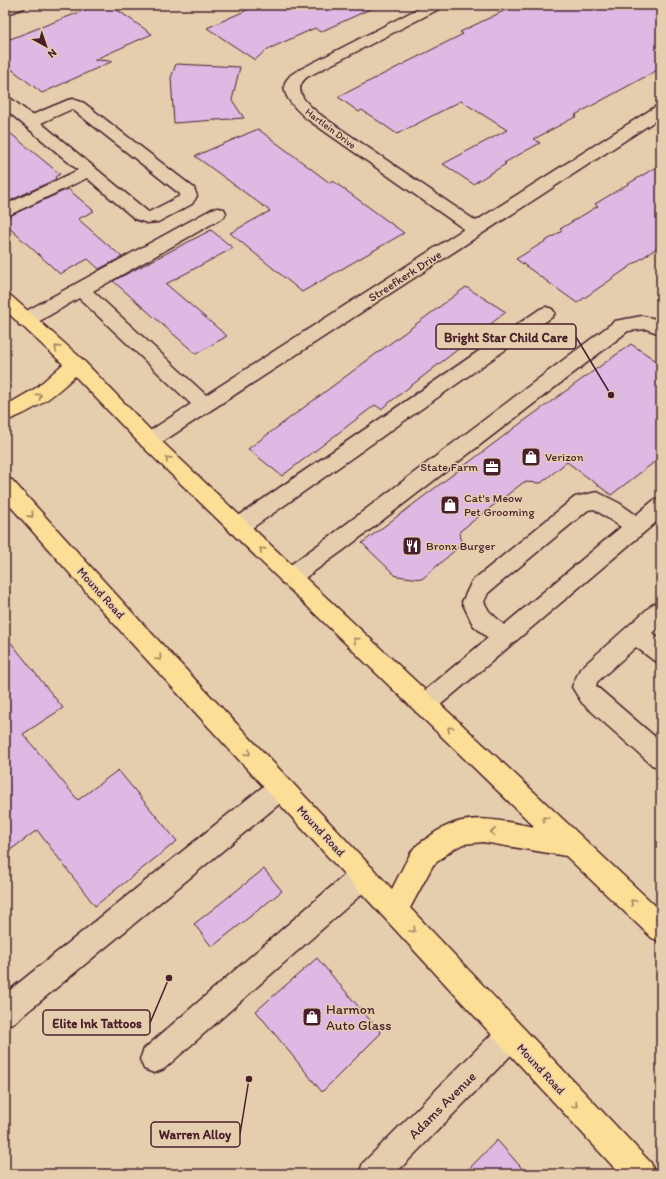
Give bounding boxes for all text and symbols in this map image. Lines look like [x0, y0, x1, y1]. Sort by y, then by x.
north arrow [26, 26, 66, 66]
text: N [45, 46, 59, 61]
street label: Hartlein Drive [303, 105, 359, 152]
street label: Streefkerk Drive [366, 247, 444, 305]
callout: Bright Star Child Care [436, 324, 576, 349]
text: Bright Star Child Care [444, 330, 568, 346]
one-way arrow [54, 345, 61, 352]
one-way arrow [35, 393, 42, 401]
shop icon: Verizon [520, 446, 542, 468]
place label: Verizon [545, 450, 584, 464]
one-way arrow [165, 456, 173, 464]
office icon: State Farm [481, 456, 503, 478]
place label: State Farm [420, 460, 478, 474]
place label: Cat's Meow Pet Grooming [464, 491, 535, 519]
shop icon: Cat's Meow Pet Grooming [439, 494, 461, 516]
one-way arrow [26, 511, 33, 518]
restaurant icon: Bronx Burger [401, 535, 423, 557]
place label: Bronx Burger [426, 539, 495, 553]
one-way arrow [259, 547, 267, 555]
street label: Mound Road [74, 564, 128, 622]
one-way arrow [353, 637, 361, 645]
one-way arrow [155, 653, 162, 660]
one-way arrow [447, 726, 455, 734]
one-way arrow [243, 748, 251, 756]
street label: Mound Road [294, 803, 348, 860]
one-way arrow [542, 816, 550, 823]
one-way arrow [490, 828, 496, 837]
one-way arrow [630, 899, 638, 907]
one-way arrow [408, 925, 416, 933]
place label: Harmon Auto Glass [326, 1001, 392, 1034]
shop icon: Harmon Auto Glass [301, 1006, 323, 1028]
callout: Elite Ink Tattoos [43, 1010, 150, 1035]
text: Elite Ink Tattoos [52, 1016, 142, 1031]
street label: Mound Road [514, 1041, 568, 1098]
street label: Adams Avenue [405, 1068, 480, 1143]
one-way arrow [570, 1100, 578, 1108]
callout: Warren Alloy [151, 1122, 240, 1147]
text: Warren Alloy [159, 1127, 232, 1143]

